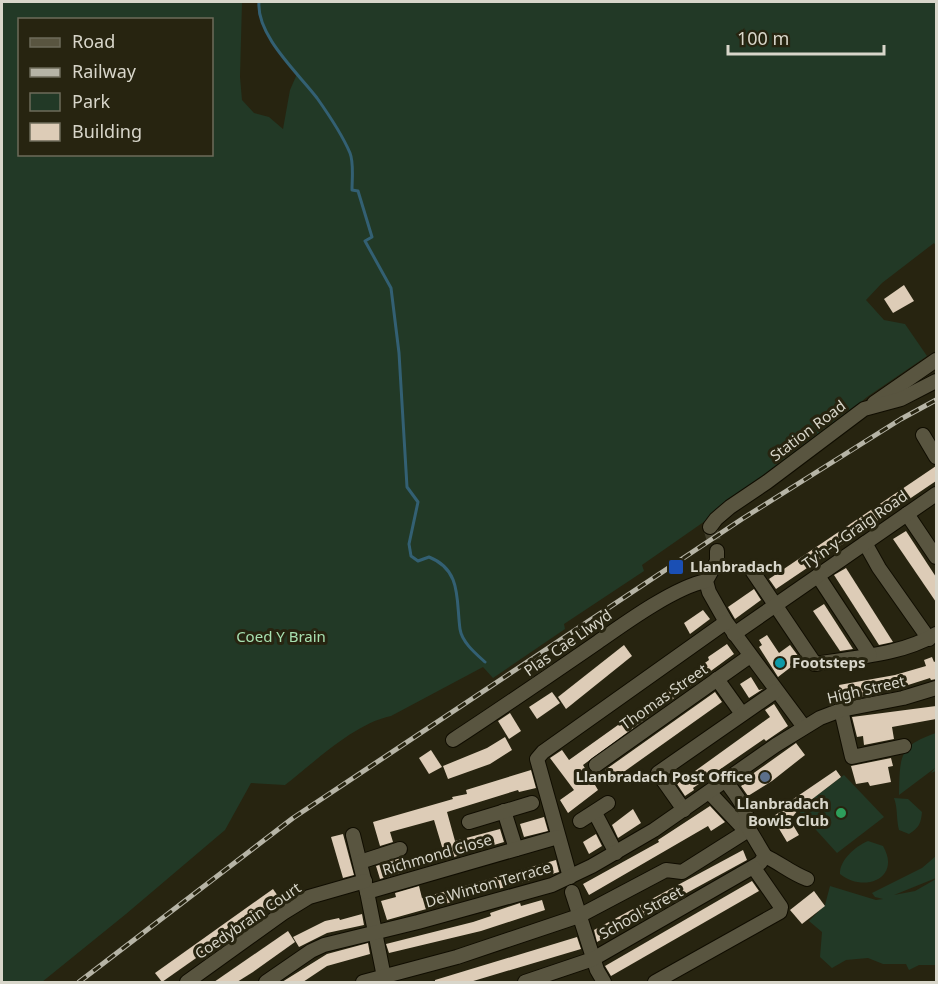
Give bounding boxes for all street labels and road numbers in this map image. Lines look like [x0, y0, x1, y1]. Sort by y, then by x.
street label: Station Road [766, 395, 849, 465]
street label: Ty'n-y-Graig Road [798, 485, 911, 573]
street label: Plas Cae Llwyd [519, 604, 615, 680]
street label: Thomas Street [616, 658, 711, 734]
street label: High Street [825, 670, 907, 708]
street label: Richmond Close [380, 829, 494, 879]
street label: De Winton Terrace [422, 857, 553, 912]
street label: Coedybrain Court [190, 877, 305, 963]
street label: School Street [595, 881, 686, 943]

